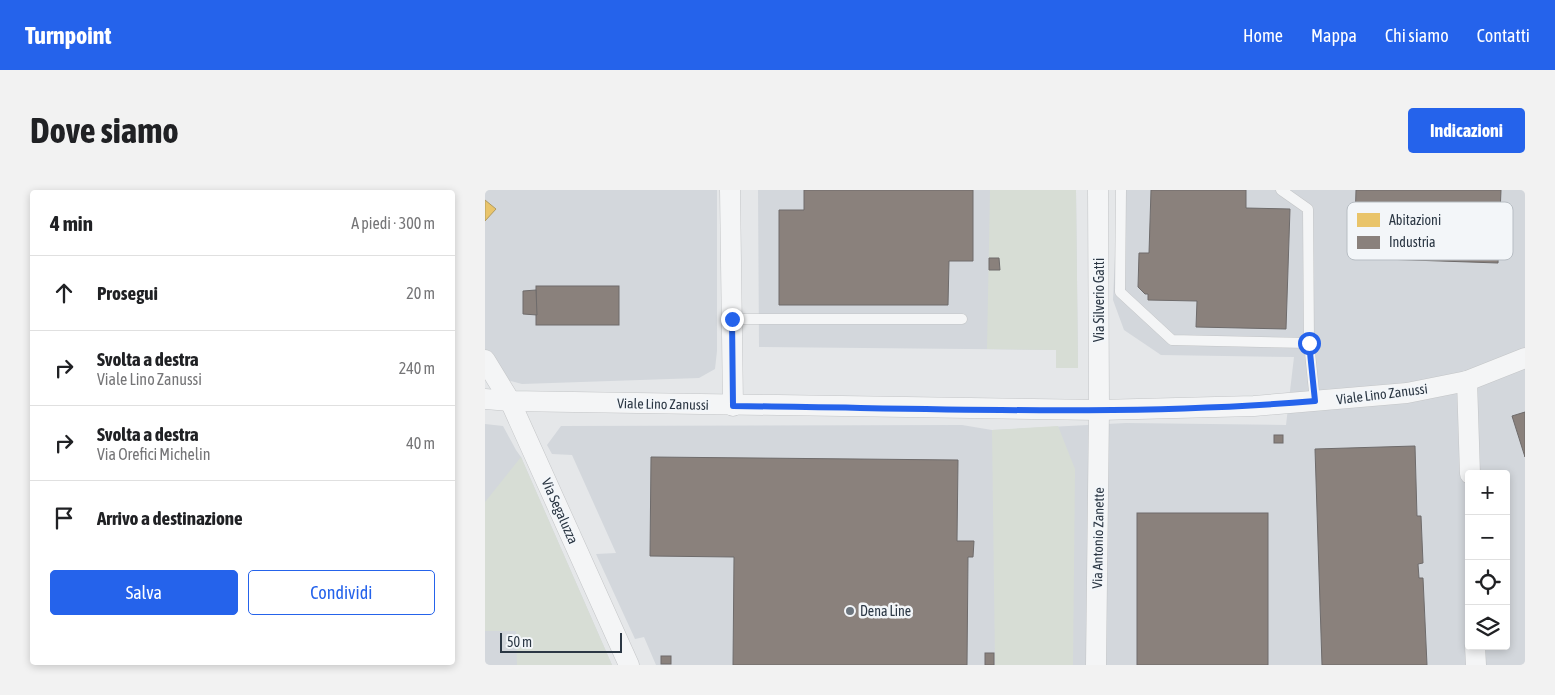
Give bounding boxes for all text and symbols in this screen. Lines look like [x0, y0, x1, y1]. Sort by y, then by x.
text: Turnpoint [25, 22, 111, 49]
text: Home [1243, 25, 1283, 46]
text: Mappa [1311, 25, 1357, 46]
text: Chi siamo [1385, 25, 1449, 46]
text: Contatti [1477, 25, 1530, 46]
button: Indicazioni [1408, 108, 1525, 153]
text: Dove siamo [30, 110, 179, 150]
legend [1347, 202, 1513, 260]
text: 4 min [50, 211, 93, 235]
text: Abitazioni [1389, 212, 1441, 228]
text: A piedi · 300 m [351, 214, 435, 232]
text: Industria [1389, 234, 1436, 250]
street label: Via Silverio Gatti [1091, 258, 1107, 342]
icon: ahead [50, 279, 78, 307]
text: Prosegui [97, 282, 158, 304]
text: 20 m [406, 284, 435, 302]
route end [721, 308, 744, 331]
route start [1298, 332, 1321, 355]
text: Svolta a destra [97, 348, 199, 370]
icon: right [50, 354, 78, 382]
text: 240 m [399, 359, 435, 377]
text: Viale Lino Zanussi [97, 370, 202, 388]
street label: Viale Lino Zanussi [1335, 380, 1429, 408]
street label: Viale Lino Zanussi [617, 395, 709, 413]
text: Svolta a destra [97, 423, 199, 445]
icon: right [50, 429, 78, 457]
text: 40 m [406, 434, 435, 452]
text: Via Orefici Michelin [97, 445, 210, 463]
map controls [1465, 470, 1510, 650]
button: + [1465, 470, 1510, 515]
street label: Via Segaluzza [538, 476, 582, 546]
street label: Via Antonio Zanette [1089, 487, 1107, 589]
icon: arrive [50, 504, 78, 532]
text: Arrivo a destinazione [97, 507, 243, 529]
button: − [1465, 515, 1510, 560]
button: locate [1465, 560, 1510, 605]
button: Salva [50, 570, 238, 615]
button: Condividi [248, 570, 435, 615]
place label: Dena Line [860, 603, 911, 619]
marker: Dena Line [844, 605, 856, 617]
button: layers [1465, 605, 1510, 650]
scale bar [500, 630, 623, 653]
text: 50 m [507, 634, 532, 650]

